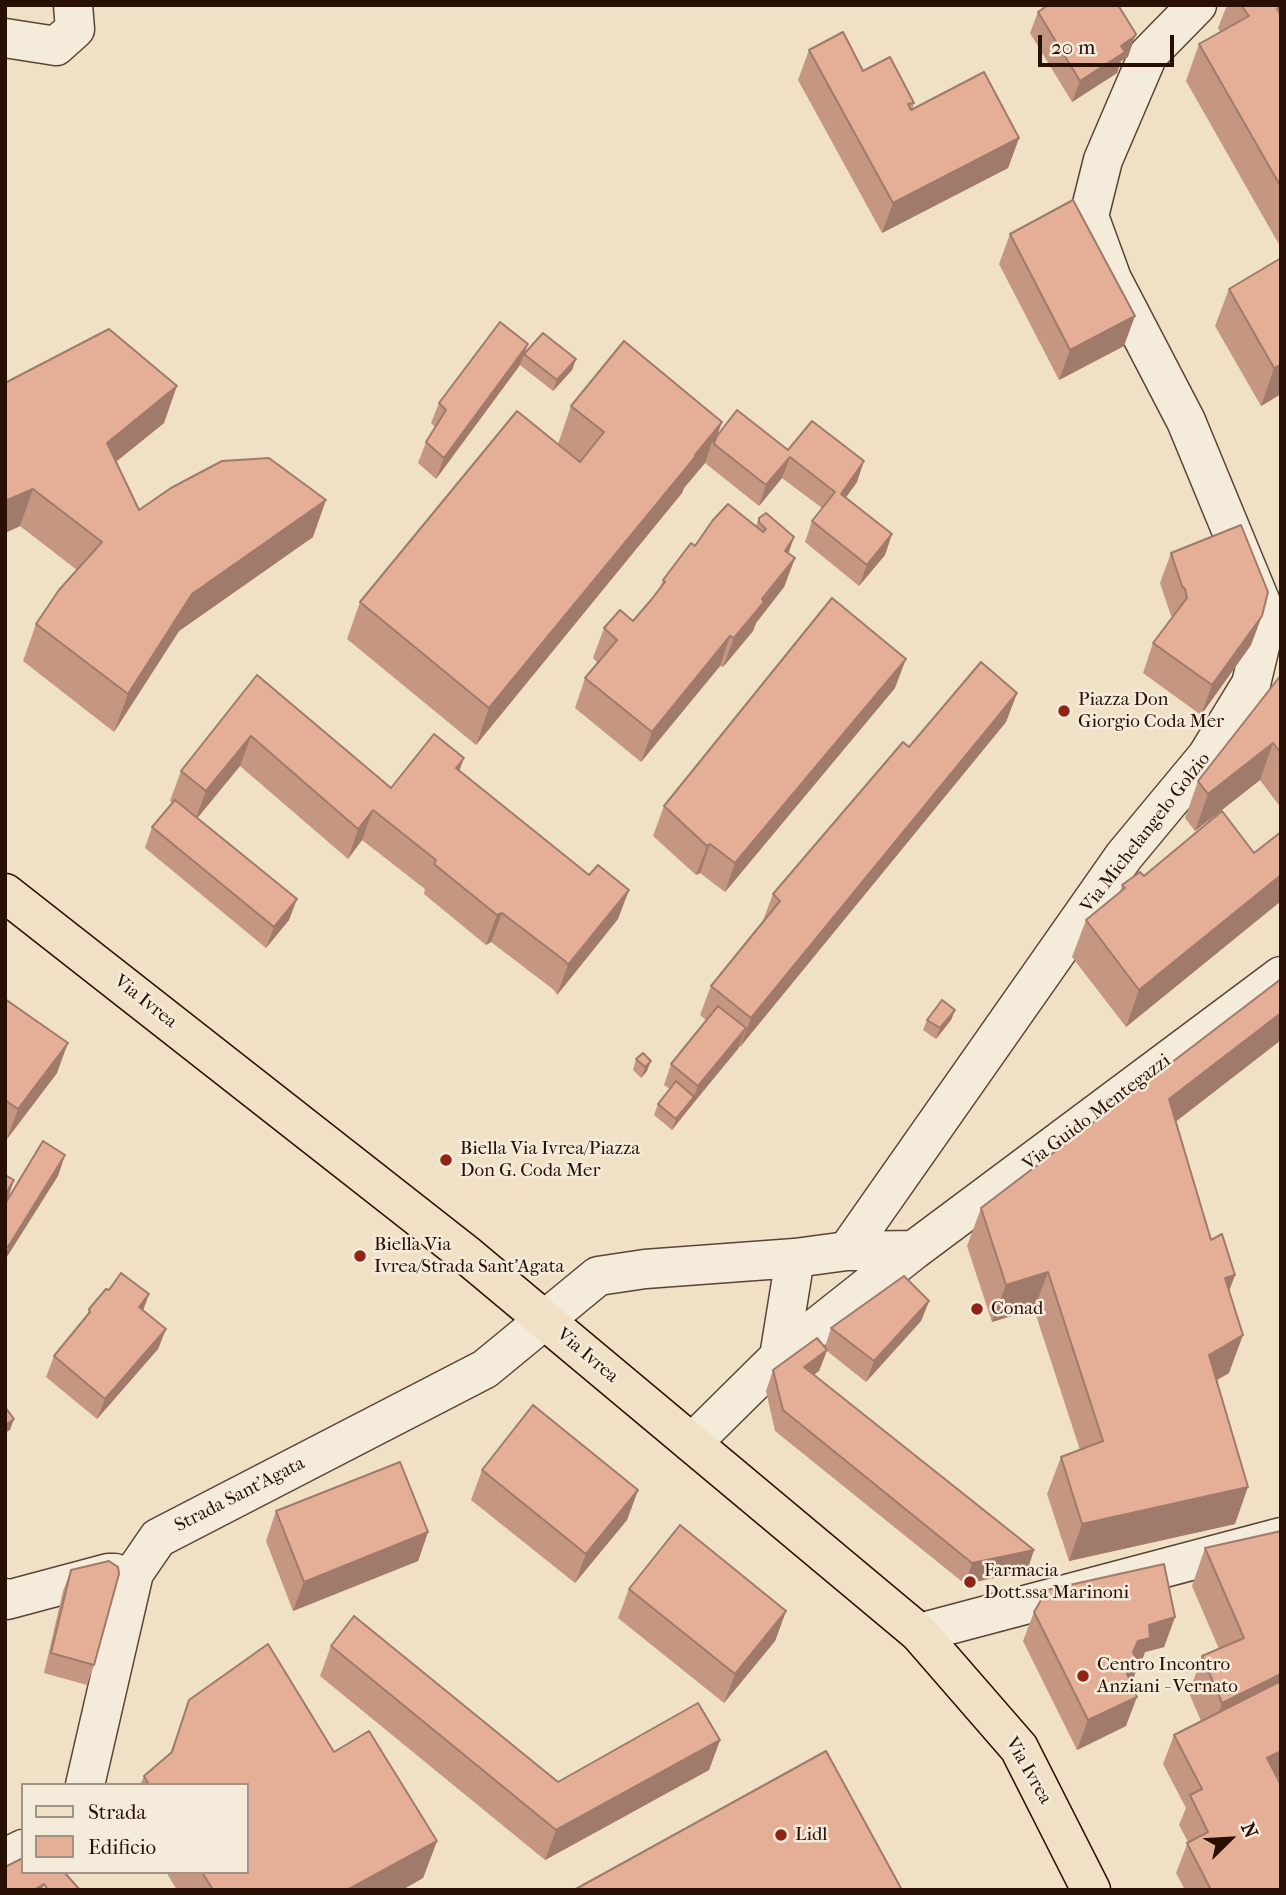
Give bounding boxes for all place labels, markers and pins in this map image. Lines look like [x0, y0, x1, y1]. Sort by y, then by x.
place label: Piazza Don Giorgio Coda Mer [1078, 689, 1224, 733]
marker: Piazza Don Giorgio Coda Mer [1056, 703, 1072, 719]
place label: Biella Via Ivrea/Piazza Don G. Coda Mer [460, 1138, 640, 1182]
marker: Biella Via Ivrea/Piazza Don G. Coda Mer [438, 1152, 454, 1168]
place label: Biella Via Ivrea/Strada Sant'Agata [374, 1234, 564, 1278]
marker: Biella Via Ivrea/Strada Sant'Agata [352, 1248, 368, 1264]
place label: Conad [991, 1298, 1043, 1320]
marker: Conad [969, 1301, 985, 1317]
place label: Farmacia Dott.ssa Marinoni [984, 1560, 1129, 1604]
marker: Farmacia Dott.ssa Marinoni [962, 1574, 978, 1590]
place label: Centro Incontro Anziani - Vernato [1097, 1654, 1238, 1698]
marker: Centro Incontro Anziani - Vernato [1075, 1668, 1091, 1684]
place label: Lidl [795, 1824, 828, 1846]
marker: Lidl [773, 1827, 789, 1843]

